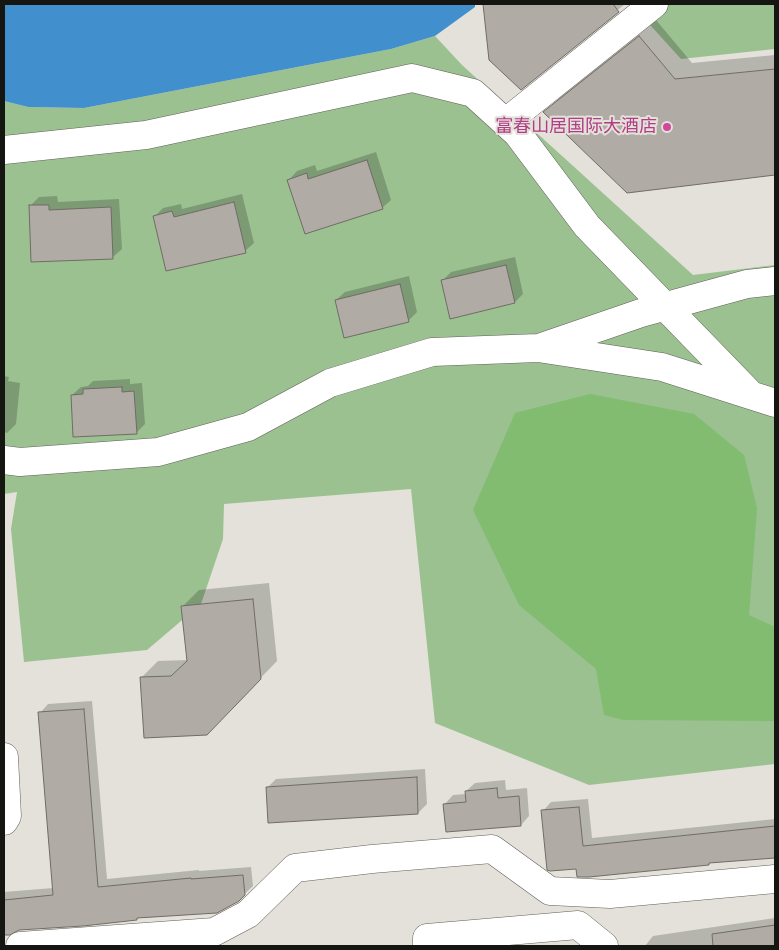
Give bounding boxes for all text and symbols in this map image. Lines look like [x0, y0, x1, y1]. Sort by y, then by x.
place label: 富春山居国际大酒店 [495, 116, 657, 138]
marker: 富春山居国际大酒店 [661, 121, 673, 133]

